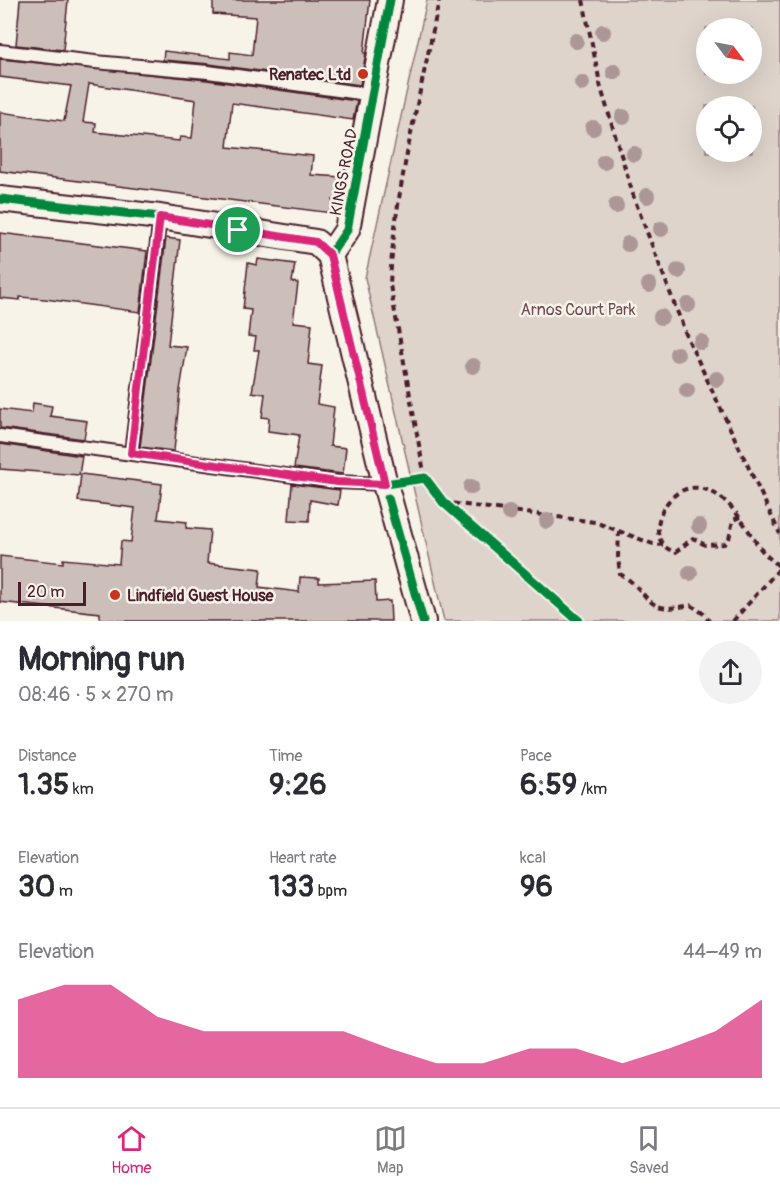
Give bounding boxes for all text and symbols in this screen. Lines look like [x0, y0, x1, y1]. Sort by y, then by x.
north arrow [696, 18, 762, 84]
map controls [696, 18, 762, 162]
place label: Renatec Ltd [269, 65, 351, 85]
marker: Renatec Ltd [356, 67, 370, 81]
button: locate [696, 96, 762, 162]
street label: KINGS ROAD [326, 127, 362, 217]
pin [212, 204, 263, 255]
icon: arrive [221, 213, 254, 246]
park label: Arnos Court Park [521, 300, 636, 320]
scale bar [18, 579, 86, 606]
text: 20 m [27, 582, 65, 602]
place label: Lindfield Guest House [127, 586, 274, 606]
marker: Lindfield Guest House [108, 588, 122, 602]
text: Morning run [18, 639, 185, 680]
button: share [699, 641, 762, 704]
text: 08:46 · 5 × 270 m [18, 682, 174, 707]
text: Distance [18, 746, 77, 766]
text: Time [269, 746, 302, 766]
text: Pace [520, 746, 552, 766]
text: 1.35 [18, 766, 69, 803]
text: 9:26 [269, 766, 327, 803]
text: 6:59 [520, 766, 577, 803]
text: km [69, 779, 94, 799]
text: /km [577, 779, 607, 799]
text: Elevation [18, 848, 79, 868]
text: Heart rate [269, 848, 336, 868]
text: kcal [520, 848, 546, 868]
text: 30 [18, 868, 55, 905]
text: 133 [269, 868, 314, 905]
text: 96 [520, 868, 553, 905]
text: m [55, 881, 73, 901]
text: bpm [314, 881, 347, 901]
text: Elevation [18, 939, 94, 964]
text: 44–49 m [683, 939, 762, 964]
tab: Home [111, 1122, 152, 1178]
tab: Map [374, 1122, 407, 1178]
tab: Saved [629, 1122, 669, 1178]

